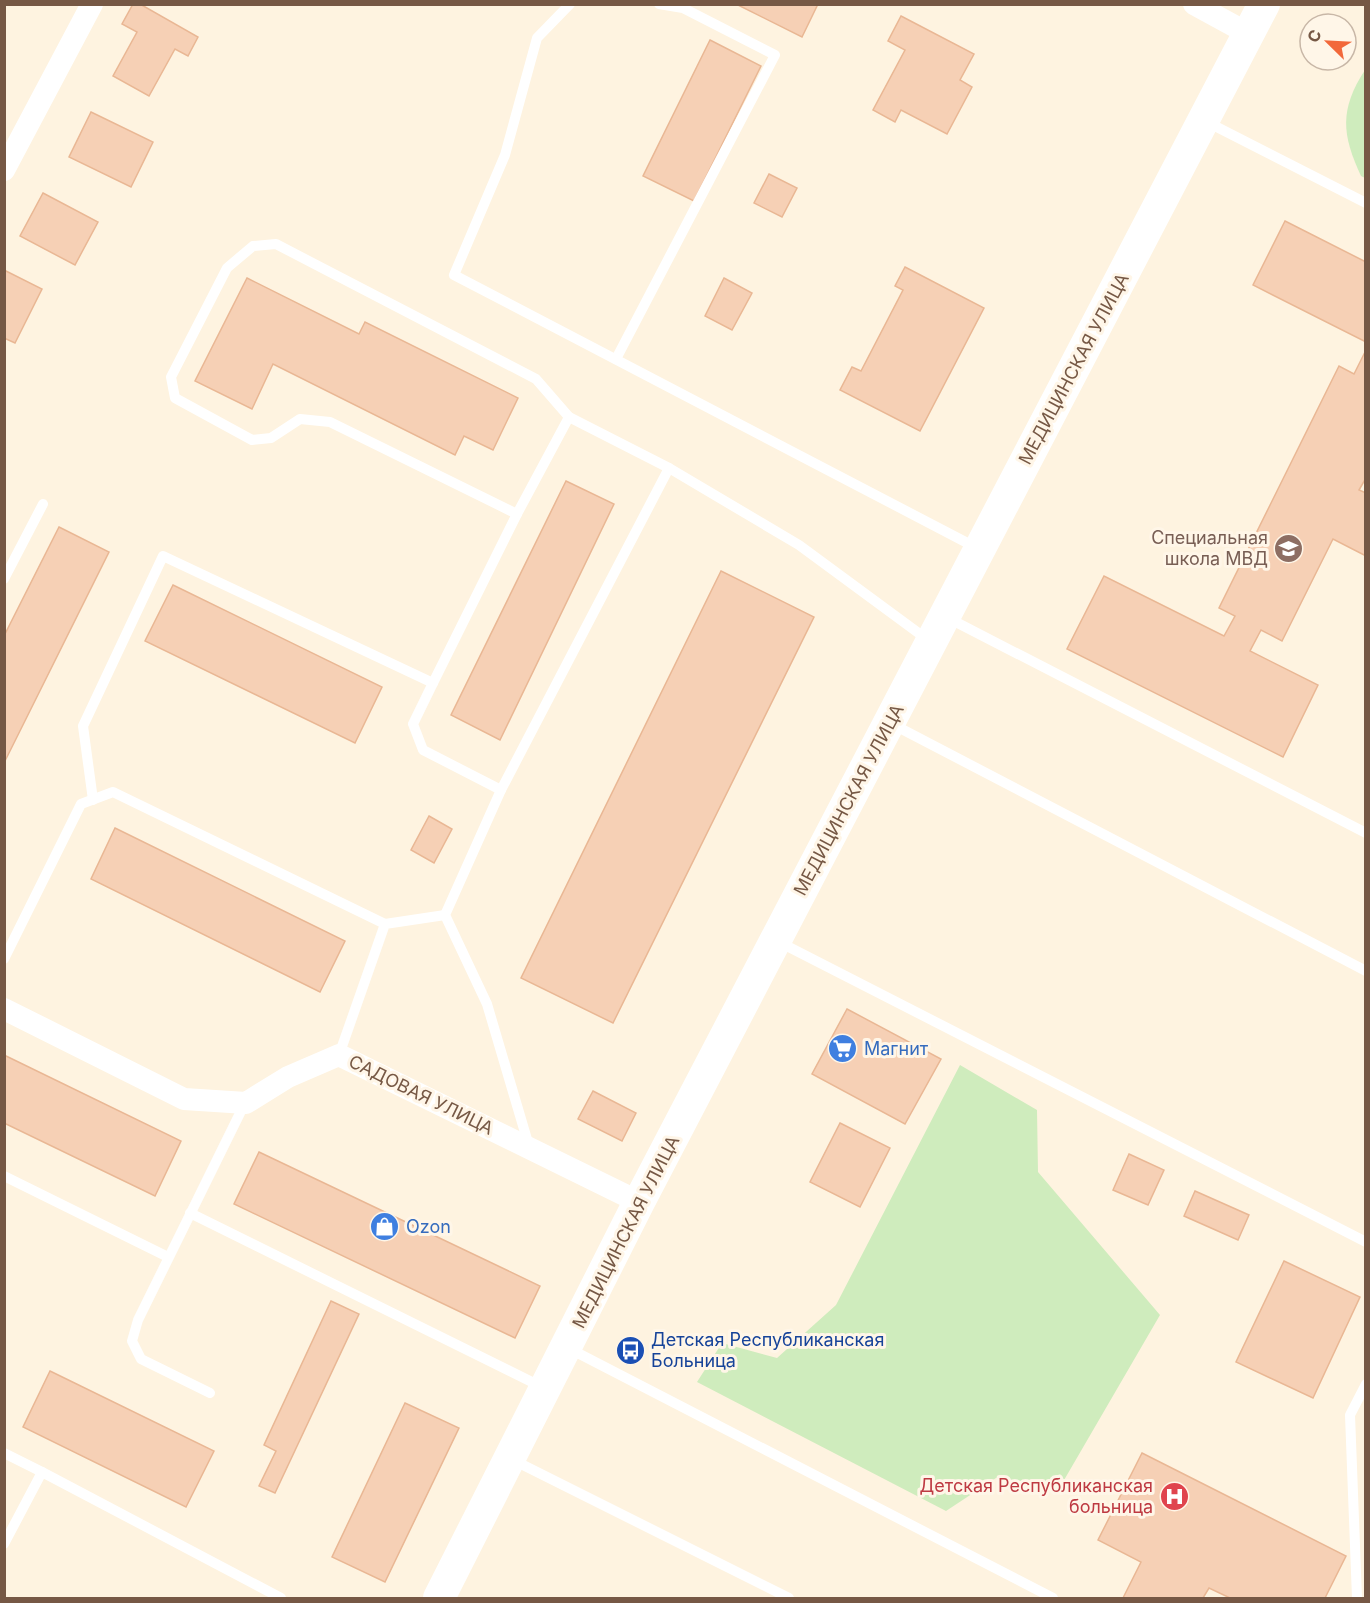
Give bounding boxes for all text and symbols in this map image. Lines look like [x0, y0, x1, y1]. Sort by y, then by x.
north arrow [1298, 12, 1358, 72]
text: С [1303, 26, 1326, 45]
street label: МЕДИЦИНСКАЯ УЛИЦА [1014, 270, 1133, 468]
place label: Специальная школа МВД [1151, 527, 1268, 569]
school or university icon: Специальная школа МВД [1273, 532, 1305, 564]
street label: МЕДИЦИНСКАЯ УЛИЦА [789, 701, 908, 899]
supermarket icon: Магнит [827, 1033, 859, 1065]
place label: Магнит [864, 1038, 929, 1059]
street label: САДОВАЯ УЛИЦА [345, 1050, 497, 1139]
street label: МЕДИЦИНСКАЯ УЛИЦА [568, 1132, 683, 1332]
shop icon: Ozon [369, 1211, 401, 1243]
place label: Ozon [406, 1216, 451, 1237]
place label: Детская Республиканская Больница [651, 1329, 884, 1371]
bus stop icon: Детская Республиканская Больница [614, 1334, 646, 1366]
place label: Детская Республиканская больница [920, 1475, 1153, 1517]
hospital icon: Детская Республиканская больница [1158, 1480, 1190, 1512]

